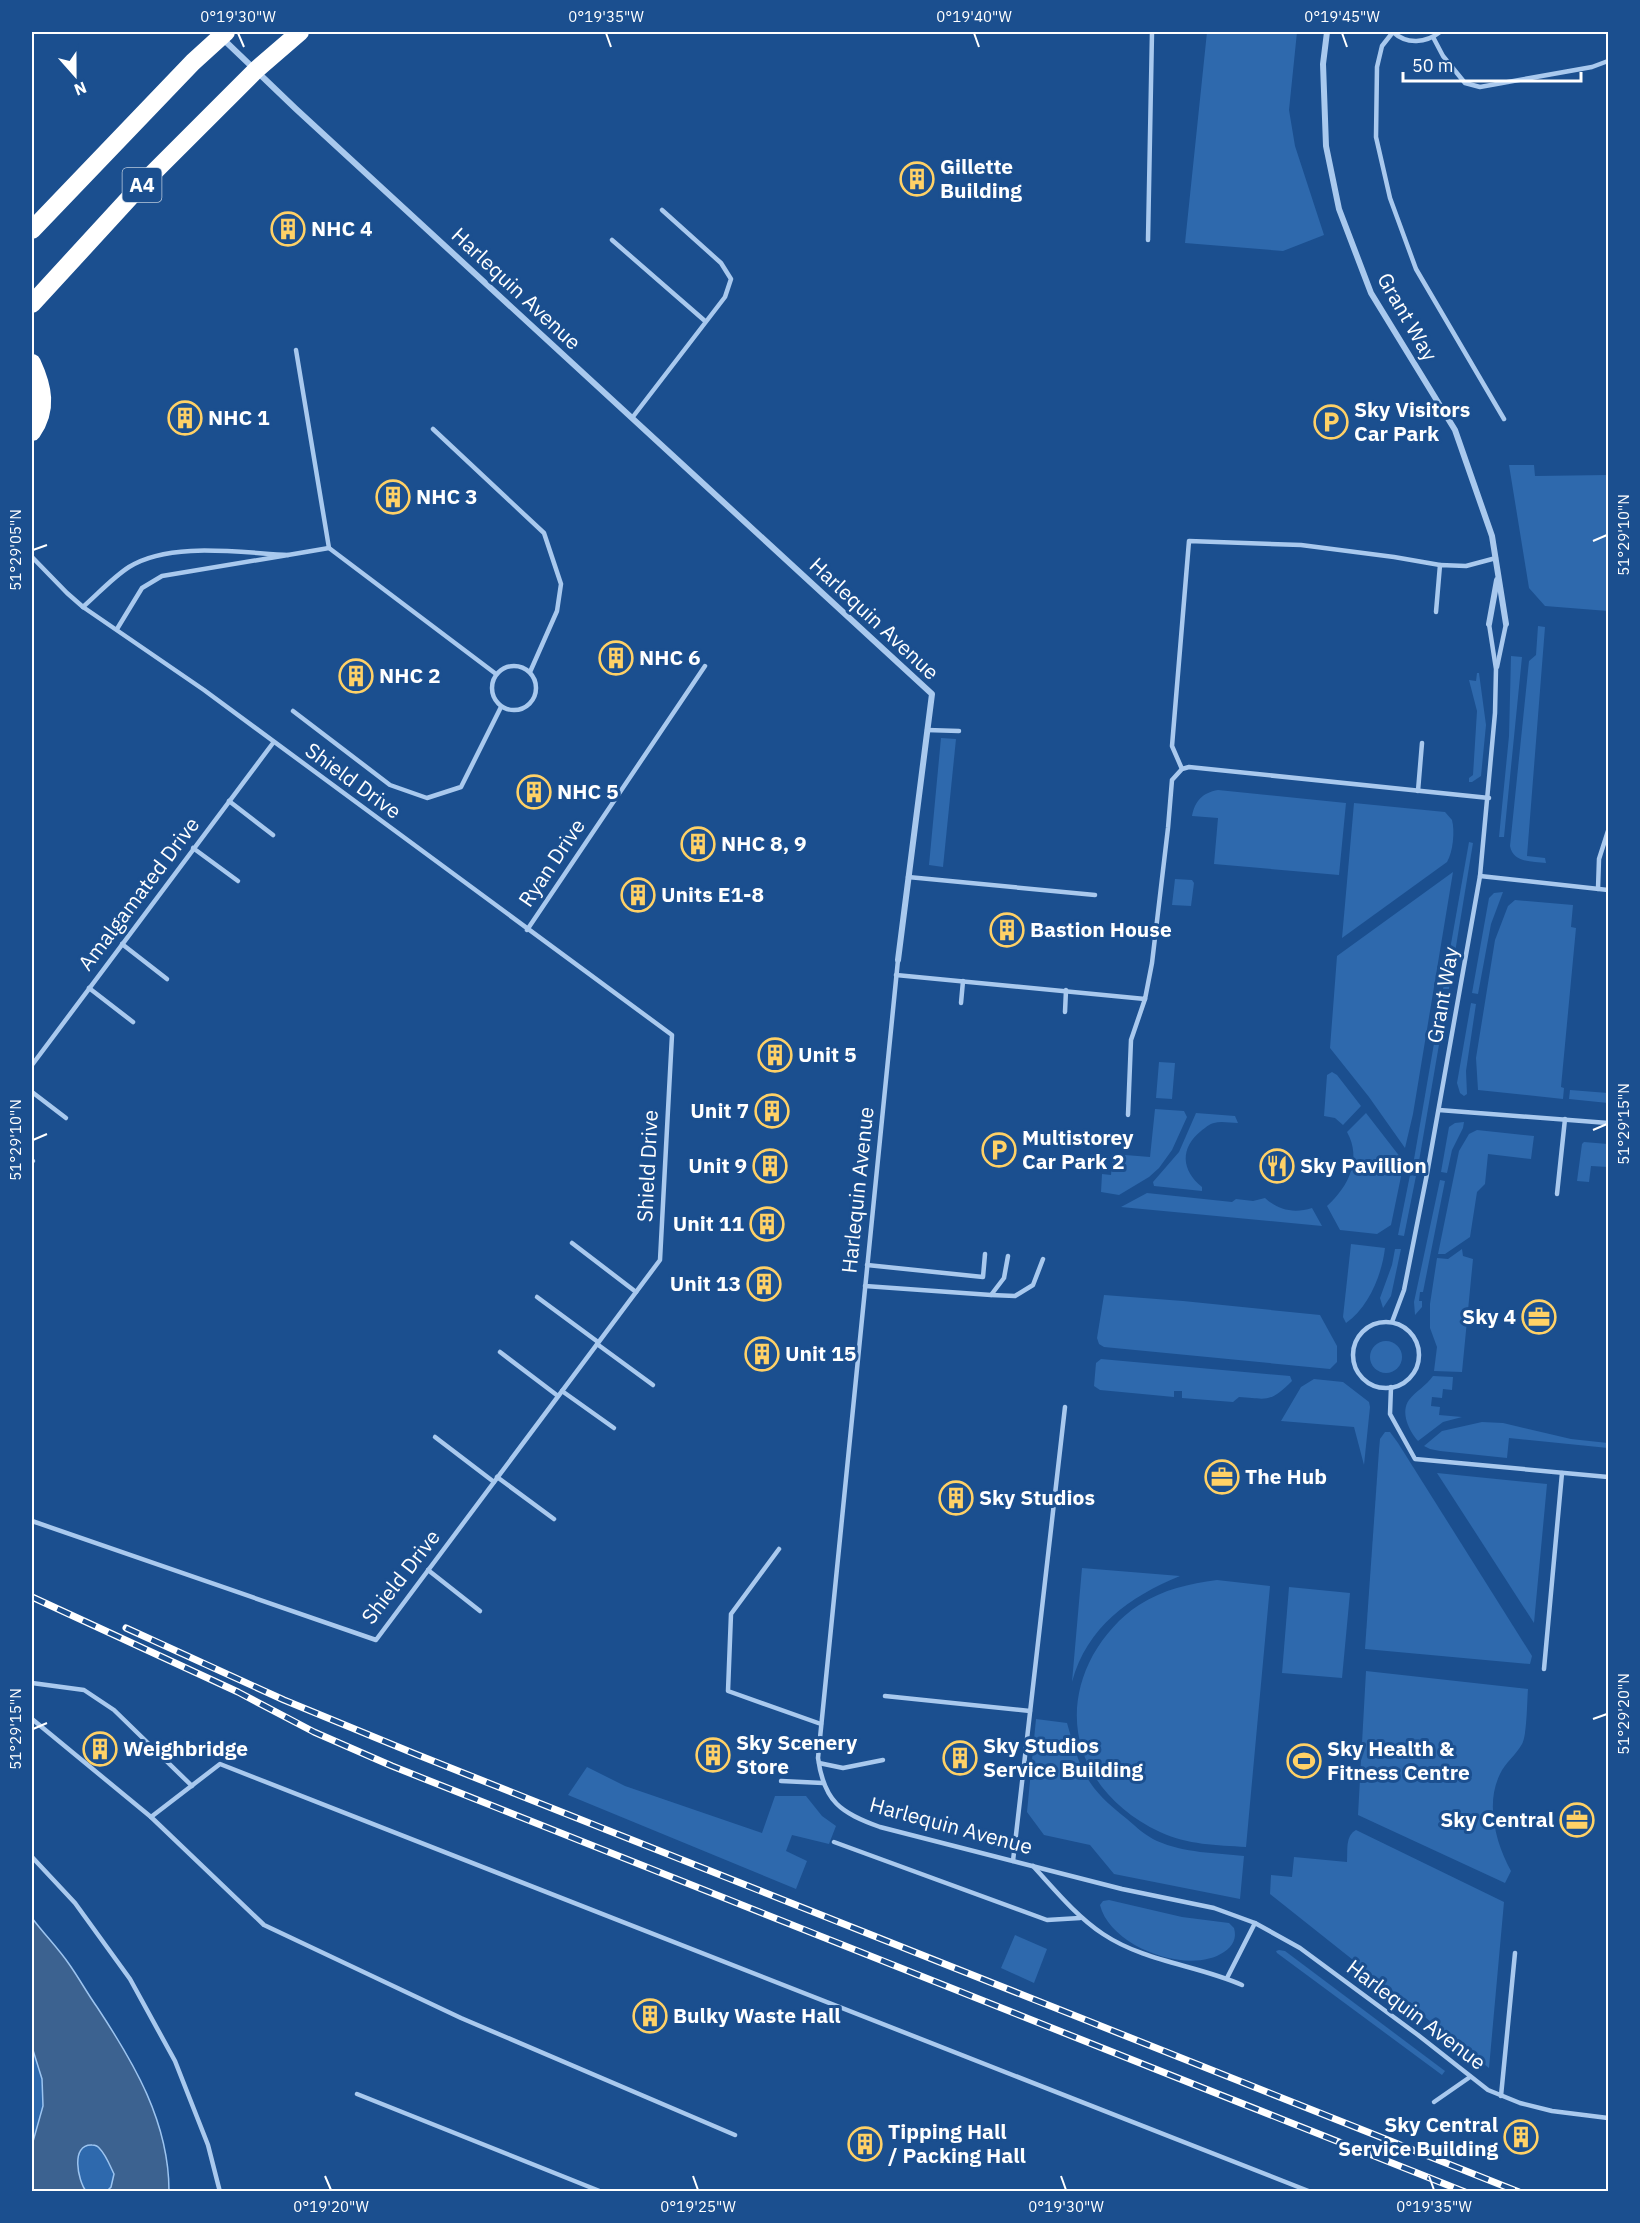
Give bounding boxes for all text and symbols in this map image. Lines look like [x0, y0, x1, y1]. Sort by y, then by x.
text: 0°19'30"W [200, 7, 276, 26]
text: 0°19'35"W [568, 7, 644, 26]
text: 0°19'40"W [936, 7, 1012, 26]
text: 0°19'45"W [1304, 7, 1380, 26]
north arrow [45, 45, 105, 105]
scale bar [1403, 45, 1582, 83]
text: 50 m [1412, 54, 1454, 77]
text: N [71, 78, 89, 100]
place label: Gillette Building [940, 152, 1022, 204]
building icon: Gillette Building [899, 161, 935, 197]
road number: A4 [122, 168, 162, 202]
building icon: NHC 4 [270, 211, 306, 247]
place label: NHC 4 [311, 214, 373, 242]
street label: Harlequin Avenue [446, 221, 587, 356]
street label: Grant Way [1371, 267, 1445, 366]
place label: Sky Visitors Car Park [1354, 395, 1470, 447]
building icon: NHC 1 [167, 400, 203, 436]
place label: NHC 1 [208, 403, 270, 431]
parking icon: Sky Visitors Car Park [1313, 404, 1349, 440]
building icon: NHC 3 [375, 479, 411, 515]
place label: NHC 3 [416, 482, 478, 510]
text: 51°29'10"N [1614, 494, 1633, 576]
text: 51°29'05"N [6, 509, 25, 591]
street label: Harlequin Avenue [804, 551, 945, 686]
building icon: NHC 6 [598, 640, 634, 676]
place label: NHC 6 [639, 643, 701, 671]
building icon: NHC 2 [338, 658, 374, 694]
place label: NHC 2 [379, 661, 441, 689]
street label: Shield Drive [300, 736, 407, 825]
building icon: NHC 5 [516, 774, 552, 810]
place label: NHC 5 [557, 777, 619, 805]
street label: Amalgamated Drive [71, 811, 205, 976]
street label: Ryan Drive [511, 813, 591, 912]
building icon: NHC 8, 9 [680, 826, 716, 862]
place label: NHC 8, 9 [721, 829, 807, 857]
building icon: Units E1-8 [620, 877, 656, 913]
place label: Units E1-8 [661, 880, 764, 908]
building icon: Bastion House [989, 912, 1025, 948]
place label: Bastion House [1030, 915, 1172, 943]
street label: Grant Way [1420, 944, 1464, 1045]
building icon: Unit 5 [757, 1037, 793, 1073]
place label: Unit 5 [798, 1040, 857, 1068]
text: 51°29'15"N [1614, 1083, 1633, 1165]
building icon: Unit 7 [754, 1093, 790, 1129]
place label: Unit 7 [690, 1096, 749, 1124]
text: 51°29'10"N [6, 1099, 25, 1181]
street label: Harlequin Avenue [834, 1105, 880, 1275]
street label: Shield Drive [630, 1109, 664, 1223]
place label: Multistorey Car Park 2 [1022, 1123, 1134, 1175]
parking icon: Multistorey Car Park 2 [981, 1132, 1017, 1168]
building icon: Unit 9 [752, 1148, 788, 1184]
restaurant icon: Sky Pavillion [1259, 1148, 1295, 1184]
place label: Unit 9 [688, 1151, 747, 1179]
place label: Sky Pavillion [1300, 1151, 1427, 1179]
building icon: Unit 11 [749, 1206, 785, 1242]
place label: Unit 11 [673, 1209, 744, 1237]
building icon: Unit 13 [746, 1266, 782, 1302]
place label: Unit 13 [670, 1269, 741, 1297]
office icon: Sky 4 [1521, 1299, 1557, 1335]
place label: Sky 4 [1462, 1302, 1516, 1330]
building icon: Unit 15 [744, 1336, 780, 1372]
place label: Unit 15 [785, 1339, 856, 1367]
office icon: The Hub [1204, 1459, 1240, 1495]
place label: The Hub [1245, 1462, 1327, 1490]
building icon: Sky Studios [938, 1480, 974, 1516]
place label: Sky Studios [979, 1483, 1095, 1511]
street label: Shield Drive [355, 1523, 446, 1629]
text: 51°29'20"N [1614, 1673, 1633, 1755]
text: 51°29'15"N [6, 1688, 25, 1770]
place label: Sky Scenery Store [736, 1728, 858, 1780]
building icon: Weighbridge [82, 1731, 118, 1767]
place label: Sky Studios Service Building [983, 1731, 1144, 1783]
place label: Weighbridge [123, 1734, 248, 1762]
place label: Sky Health & Fitness Centre [1327, 1734, 1470, 1786]
building icon: Sky Scenery Store [695, 1737, 731, 1773]
building icon: Sky Studios Service Building [942, 1740, 978, 1776]
sports icon: Sky Health & Fitness Centre [1286, 1743, 1322, 1779]
street label: Harlequin Avenue [867, 1790, 1036, 1860]
office icon: Sky Central [1559, 1802, 1595, 1838]
place label: Sky Central [1440, 1805, 1554, 1833]
street label: Harlequin Avenue [1341, 1953, 1492, 2076]
building icon: Bulky Waste Hall [632, 1998, 668, 2034]
place label: Bulky Waste Hall [673, 2001, 841, 2029]
place label: Sky Central Service Building [1338, 2110, 1498, 2162]
place label: Tipping Hall / Packing Hall [888, 2117, 1026, 2169]
building icon: Sky Central Service Building [1503, 2119, 1539, 2155]
building icon: Tipping Hall / Packing Hall [847, 2126, 883, 2162]
text: 0°19'20"W [293, 2197, 369, 2216]
text: 0°19'25"W [660, 2197, 736, 2216]
text: 0°19'30"W [1028, 2197, 1104, 2216]
text: 0°19'35"W [1396, 2197, 1472, 2216]

